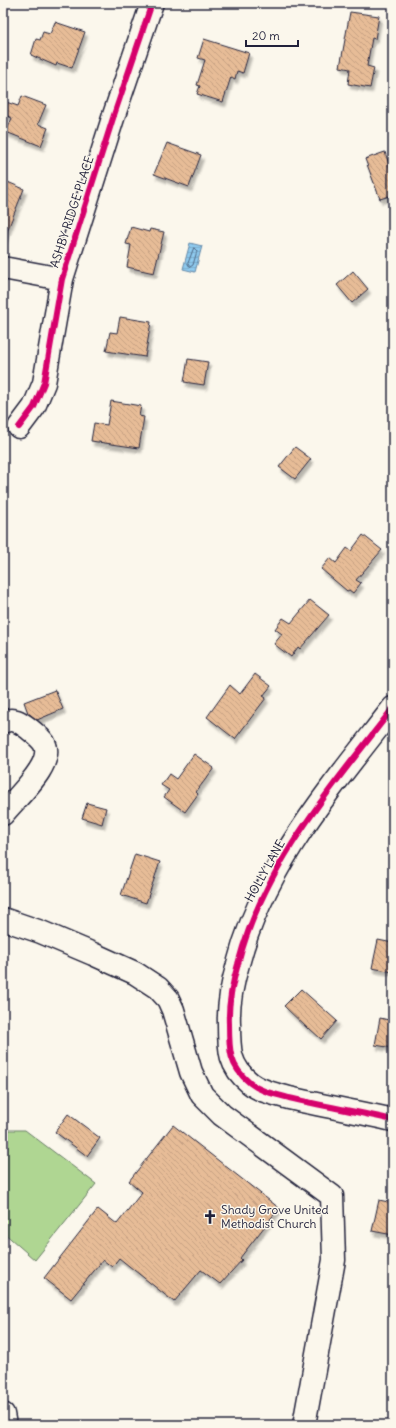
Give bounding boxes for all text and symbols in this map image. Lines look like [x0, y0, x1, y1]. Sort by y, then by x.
scale bar [246, 22, 298, 48]
text: 20 m [252, 28, 280, 43]
street label: ASHBY RIDGE PLACE [46, 154, 97, 270]
street label: HOLLY LANE [241, 837, 288, 905]
place label: Shady Grove United Methodist Church [221, 1202, 329, 1231]
church icon: Shady Grove United Methodist Church [202, 1209, 218, 1225]

